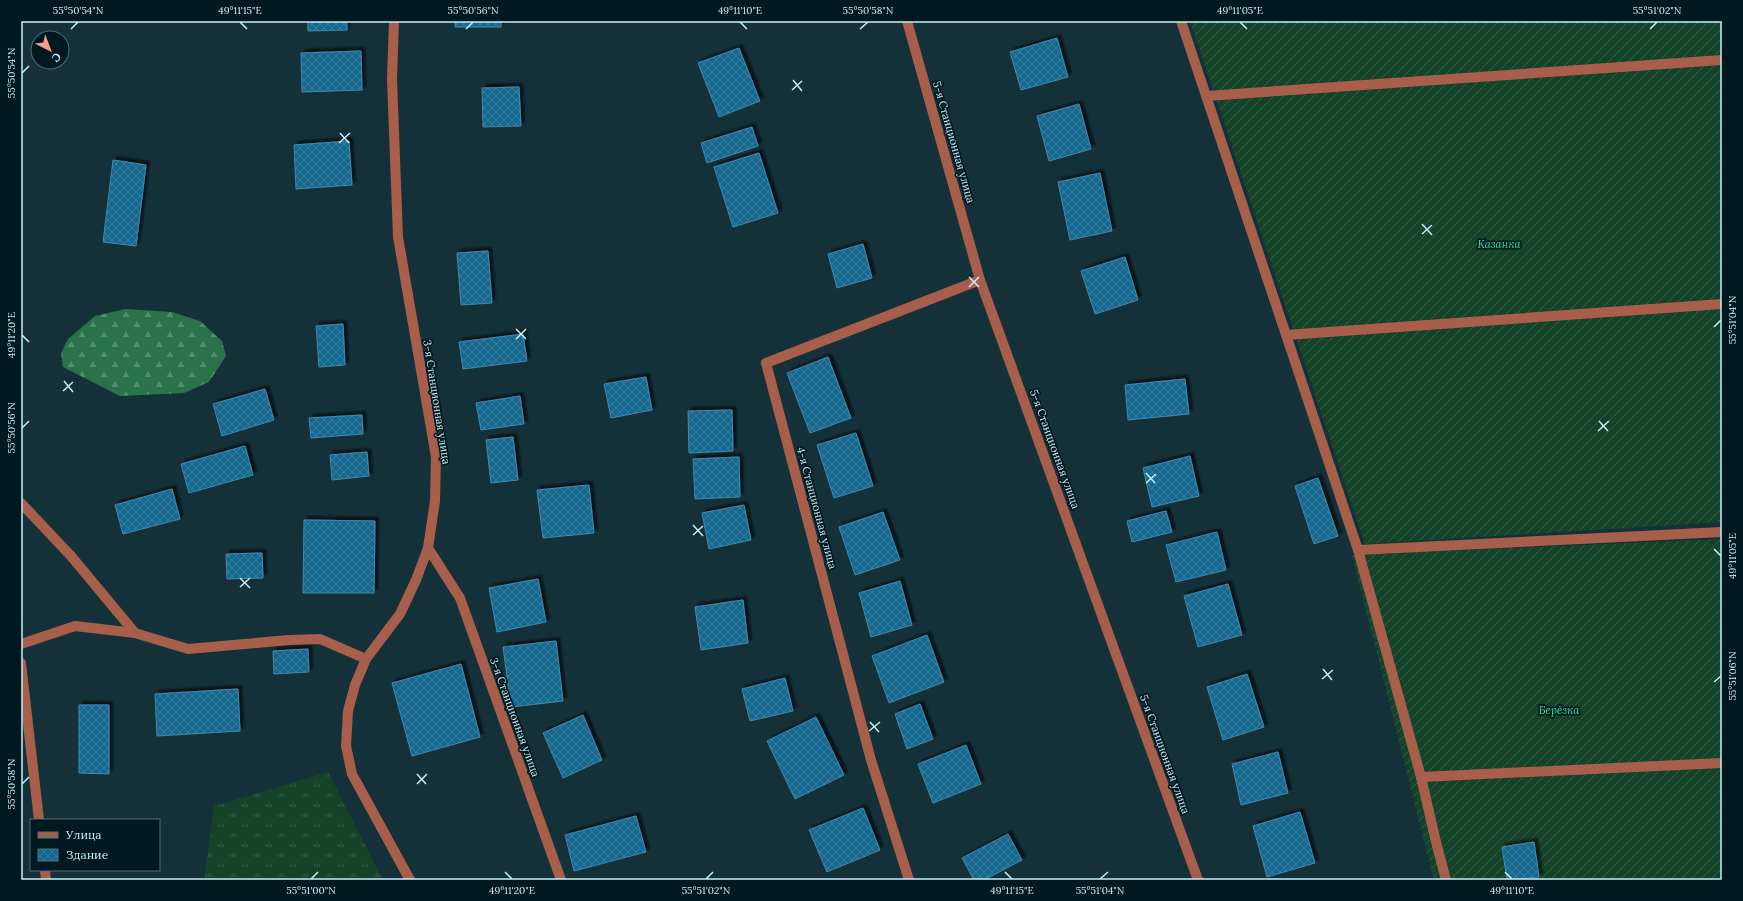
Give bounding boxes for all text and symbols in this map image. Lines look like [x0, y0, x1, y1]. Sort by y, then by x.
text: 55°50'54"N [53, 4, 104, 17]
text: 49°11'15"E [218, 4, 262, 17]
text: 55°50'56"N [448, 4, 499, 17]
text: 49°11'10"E [718, 4, 762, 17]
text: 55°50'58"N [843, 4, 894, 17]
text: 49°11'05"E [1217, 4, 1263, 17]
text: 55°51'02"N [1633, 4, 1682, 17]
north arrow [30, 30, 70, 70]
text: 55°50'54"N [5, 47, 18, 98]
text: С [49, 50, 64, 65]
street label: 5-я Станционная улица [930, 80, 978, 205]
park label: Казанка [1478, 237, 1521, 251]
text: 55°51'04"N [1726, 295, 1739, 344]
text: 49°11'20"E [5, 312, 18, 358]
street label: 3-я Станционная улица [420, 339, 454, 466]
street label: 5-я Станционная улица [1027, 387, 1083, 511]
text: 55°50'56"N [5, 402, 18, 454]
street label: 4-я Станционная улица [794, 445, 840, 571]
text: 49°11'05"E [1726, 533, 1739, 579]
text: 55°51'06"N [1726, 651, 1739, 701]
street label: 3-я Станционная улица [487, 655, 543, 779]
street label: 5-я Станционная улица [1137, 692, 1193, 816]
park label: Берёзка [1539, 703, 1580, 717]
text: 55°50'58"N [5, 758, 18, 809]
legend [30, 819, 160, 871]
text: Улица [65, 827, 102, 842]
text: Здание [66, 847, 109, 862]
text: 55°51'00"N [286, 884, 336, 897]
text: 49°11'20"E [489, 884, 535, 897]
text: 55°51'02"N [682, 884, 731, 897]
text: 49°11'15"E [990, 884, 1034, 897]
text: 55°51'04"N [1076, 884, 1125, 897]
text: 49°11'10"E [1490, 884, 1534, 897]

